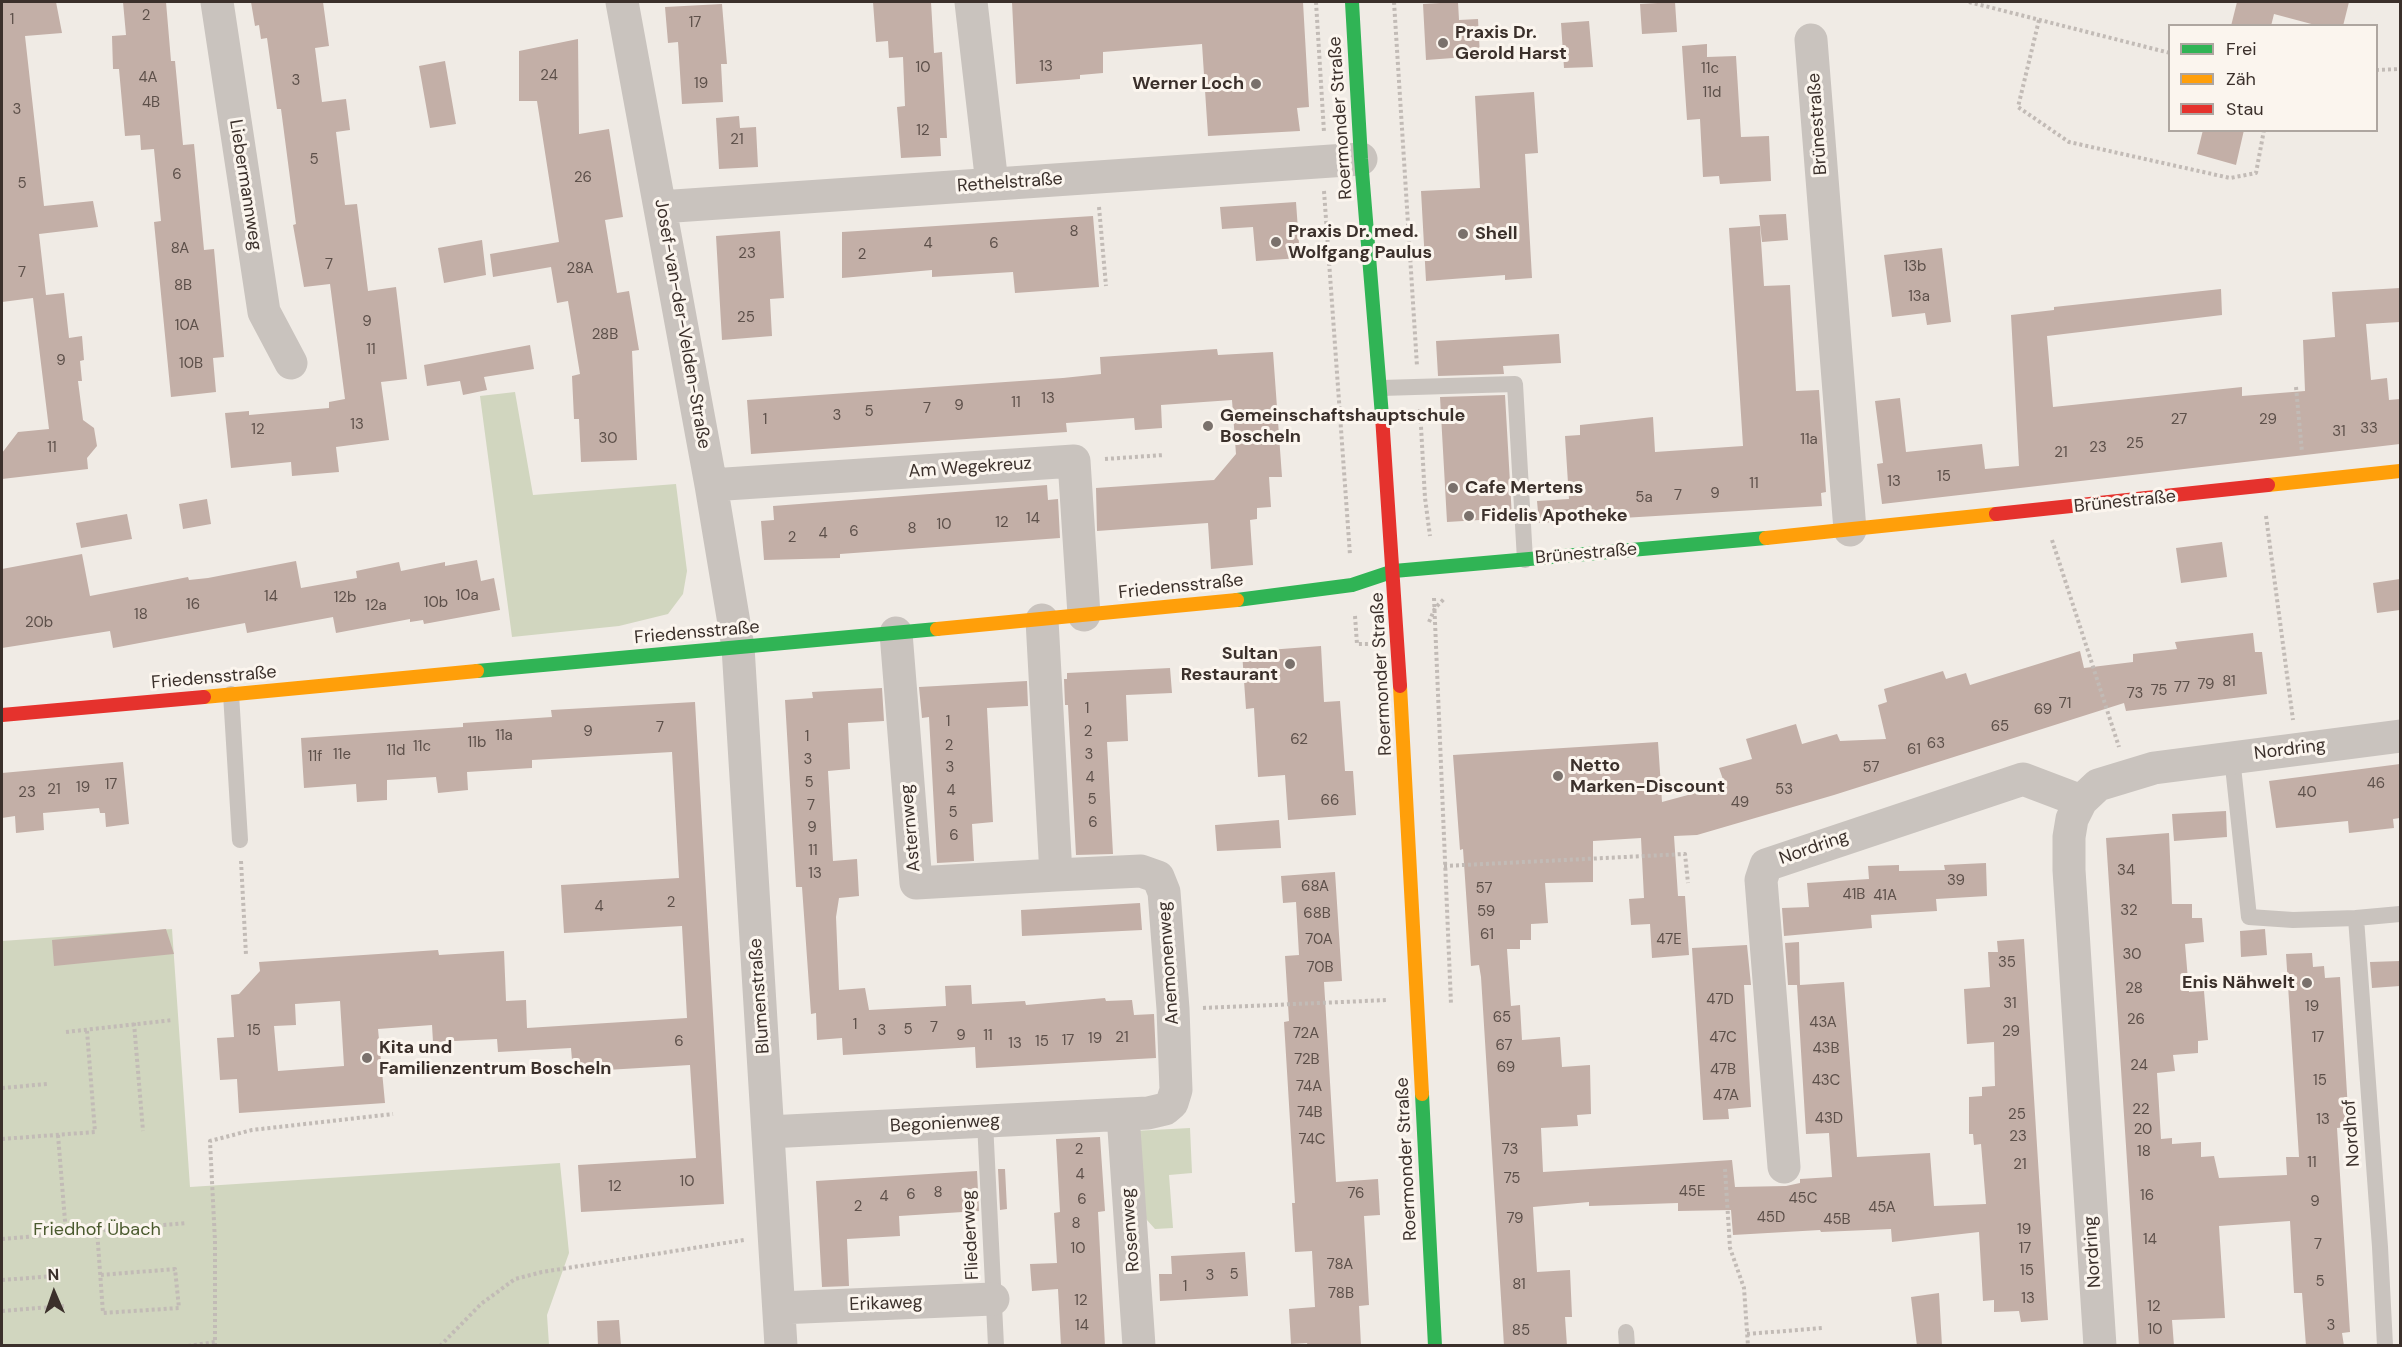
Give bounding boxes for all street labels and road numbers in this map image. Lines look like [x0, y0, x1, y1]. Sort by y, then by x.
street label: Roermonder Straße [1325, 36, 1357, 200]
street label: Brünestraße [1804, 72, 1832, 176]
street label: Liebermannweg [224, 118, 266, 252]
street label: Rethelstraße [957, 169, 1063, 197]
street label: Josef-van-der-Velden-Straße [649, 197, 715, 451]
street label: Am Wegekreuz [908, 453, 1032, 483]
street label: Brünestraße [2073, 486, 2177, 518]
street label: Brünestraße [1534, 539, 1638, 569]
street label: Friedensstraße [1117, 570, 1245, 604]
street label: Roermonder Straße [1367, 592, 1397, 756]
street label: Friedensstraße [633, 617, 761, 649]
street label: Friedensstraße [150, 662, 278, 694]
street label: Nordring [2253, 735, 2327, 765]
street label: Asternweg [896, 783, 926, 873]
street label: Nordring [1776, 826, 1852, 870]
street label: Anemonenweg [1154, 901, 1184, 1025]
street label: Blumenstraße [745, 937, 775, 1055]
street label: Roermonder Straße [1392, 1077, 1422, 1241]
street label: Nordhof [2339, 1098, 2365, 1168]
street label: Begonienweg [889, 1110, 1001, 1138]
street label: Rosenweg [1117, 1187, 1145, 1273]
street label: Fliederweg [958, 1190, 984, 1280]
street label: Nordring [2080, 1215, 2106, 1289]
street label: Erikaweg [849, 1292, 923, 1316]

